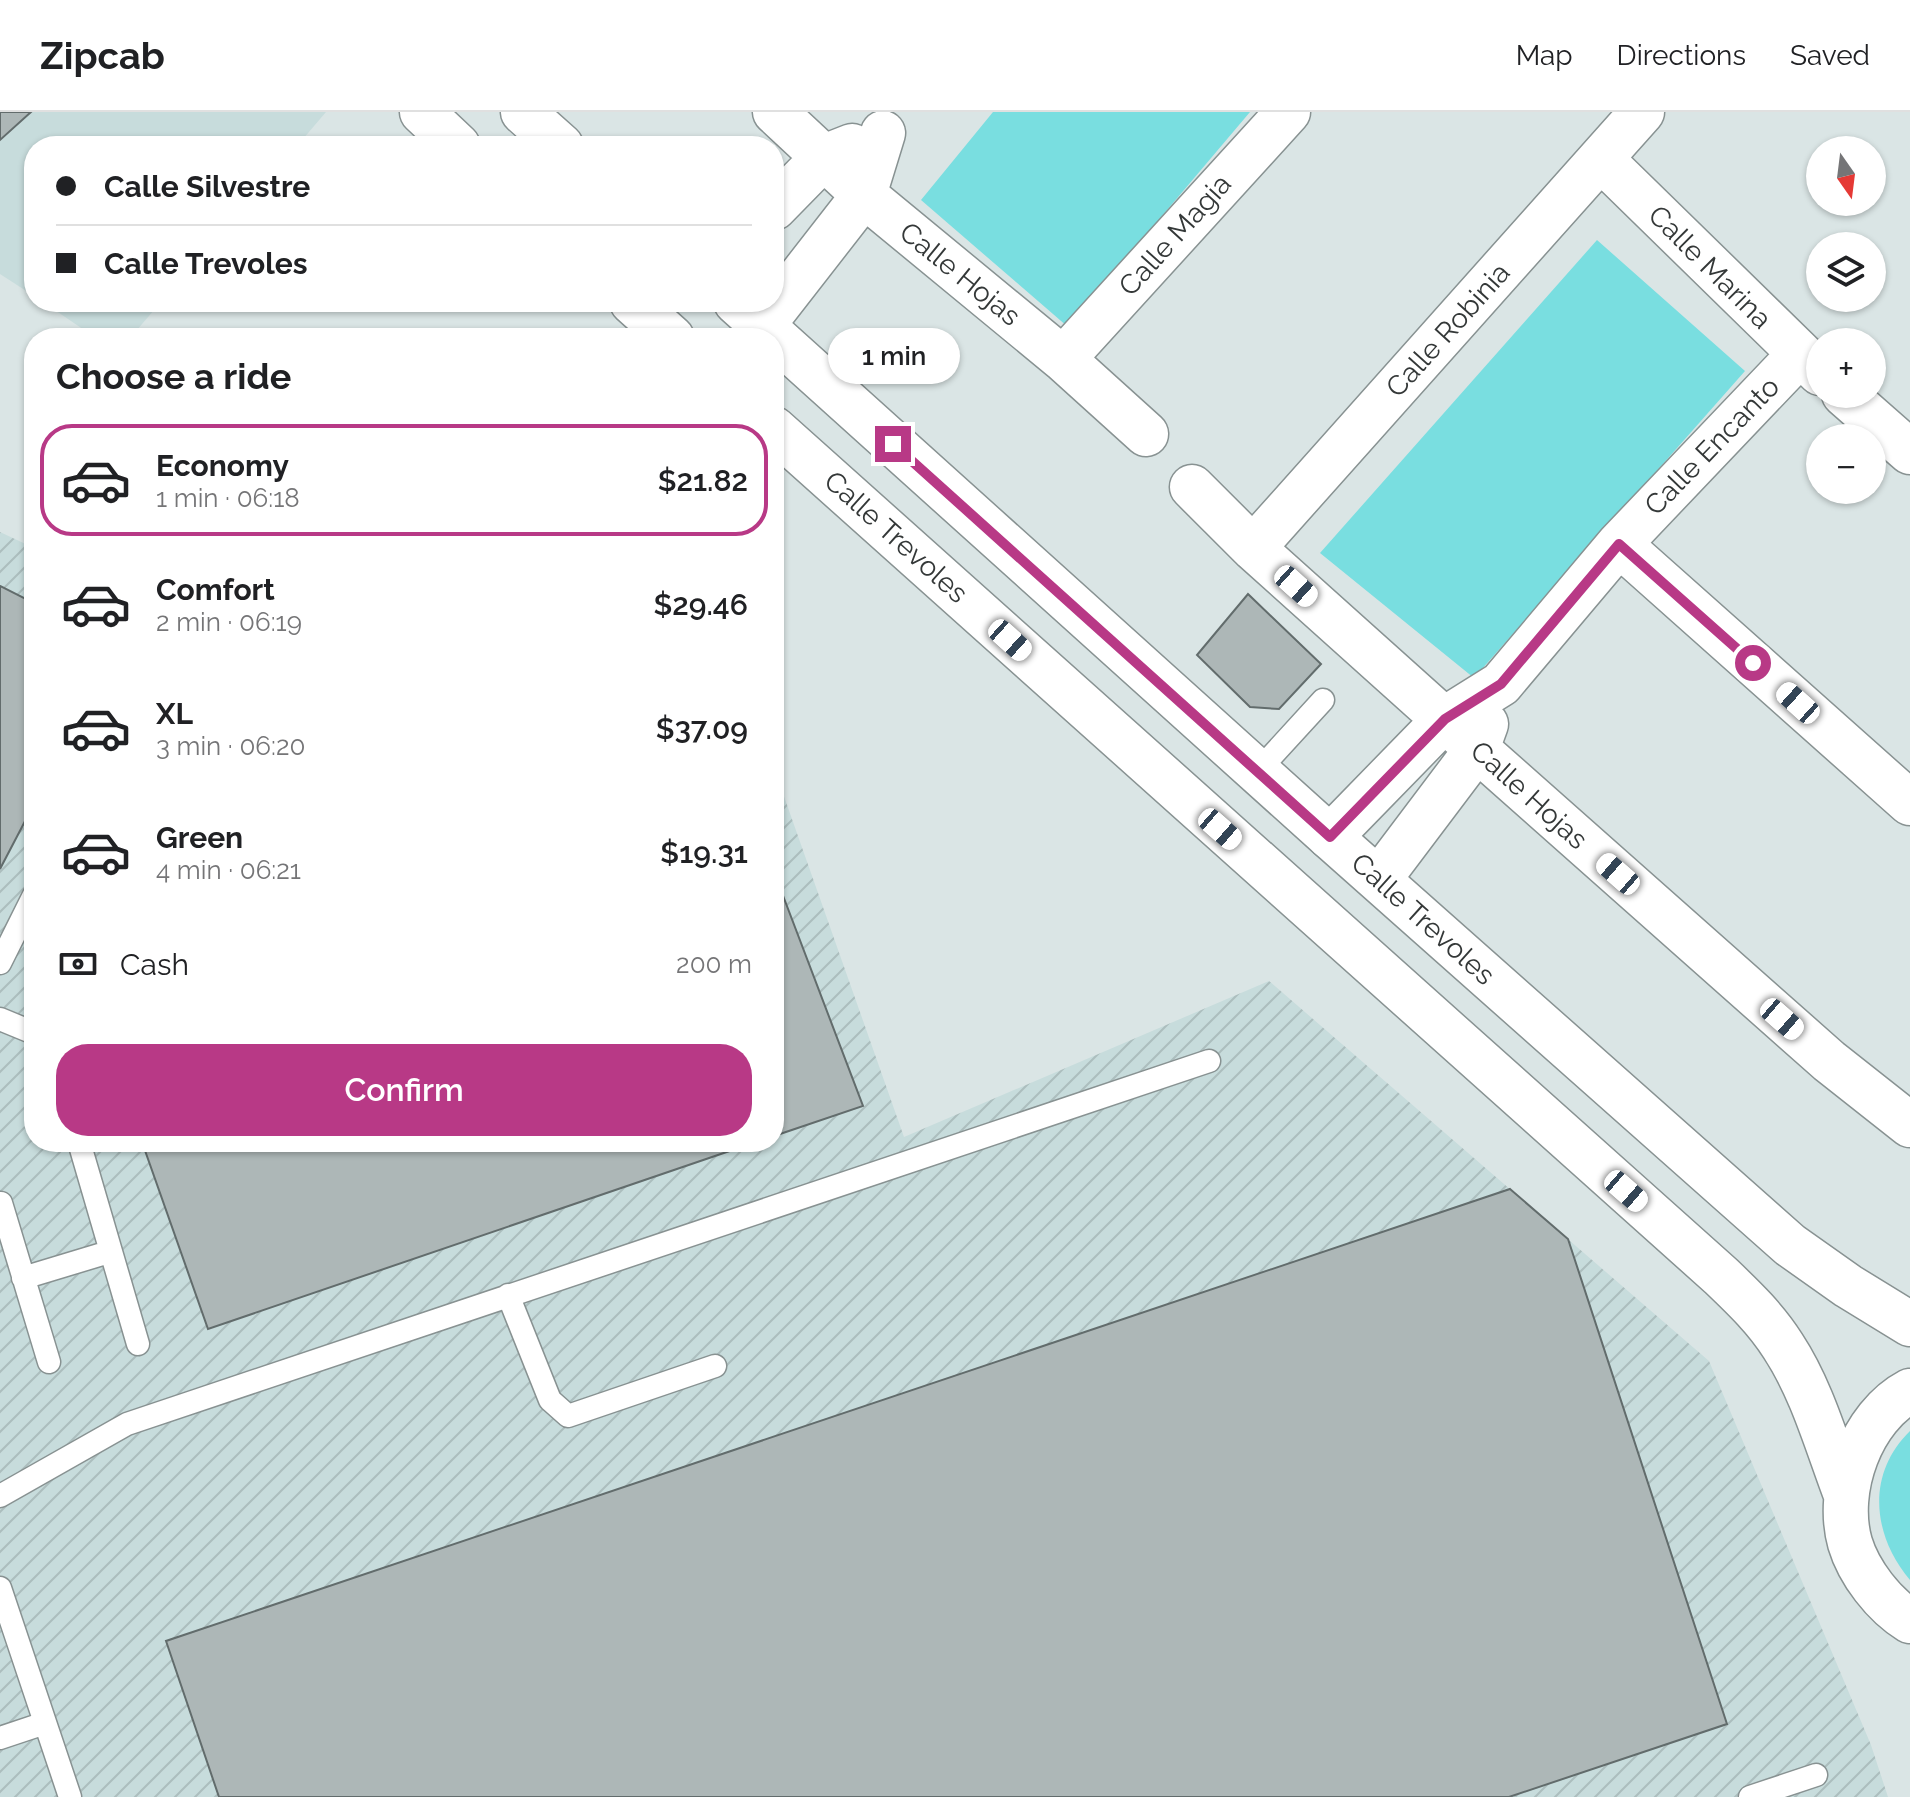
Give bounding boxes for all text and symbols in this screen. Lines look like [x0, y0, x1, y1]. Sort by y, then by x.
text: Zipcab [40, 33, 165, 78]
text: Map [1516, 39, 1573, 72]
text: Directions [1617, 39, 1746, 72]
text: Saved [1790, 39, 1870, 72]
north arrow [1806, 136, 1886, 216]
map controls [1806, 136, 1886, 504]
street label: Calle Magia [1112, 168, 1238, 302]
text: Calle Silvestre [104, 169, 310, 204]
street label: Calle Marina [1642, 199, 1778, 335]
street label: Calle Hojas [893, 215, 1027, 333]
button: layers [1806, 232, 1886, 312]
text: Calle Trevoles [104, 246, 308, 281]
street label: Calle Robinia [1379, 256, 1517, 404]
callout: 1 min [827, 328, 959, 384]
button: + [1806, 328, 1886, 408]
text: 1 min [862, 341, 926, 371]
text: Choose a ride [56, 355, 291, 397]
street label: Calle Encanto [1638, 370, 1786, 522]
button: − [1806, 424, 1886, 504]
route end [875, 426, 911, 462]
icon: car [60, 444, 132, 516]
text: Economy [156, 448, 289, 483]
text: $21.82 [658, 463, 748, 498]
street label: Calle Trevoles [818, 464, 974, 610]
text: 1 min · 06:18 [156, 483, 300, 513]
car [1270, 561, 1322, 611]
icon: car [60, 568, 132, 640]
text: Comfort [156, 572, 275, 607]
text: $29.46 [654, 587, 748, 622]
text: 2 min · 06:19 [156, 607, 302, 637]
car [984, 615, 1036, 665]
route start [1735, 645, 1771, 681]
car [1772, 678, 1824, 728]
icon: car [60, 692, 132, 764]
text: XL [156, 696, 193, 731]
text: $37.09 [656, 711, 748, 746]
text: 3 min · 06:20 [156, 731, 305, 761]
street label: Calle Hojas [1464, 734, 1594, 856]
car [1194, 804, 1246, 854]
icon: car [60, 816, 132, 888]
text: Green [156, 820, 243, 855]
text: $19.31 [660, 835, 748, 870]
street label: Calle Trevoles [1345, 846, 1501, 992]
car [1592, 849, 1644, 899]
text: 4 min · 06:21 [156, 855, 301, 885]
icon: cash [56, 942, 100, 986]
text: Cash [120, 947, 189, 982]
text: 200 m [676, 949, 752, 979]
car [1756, 994, 1808, 1044]
button: Confirm [56, 1044, 752, 1136]
car [1600, 1166, 1652, 1216]

